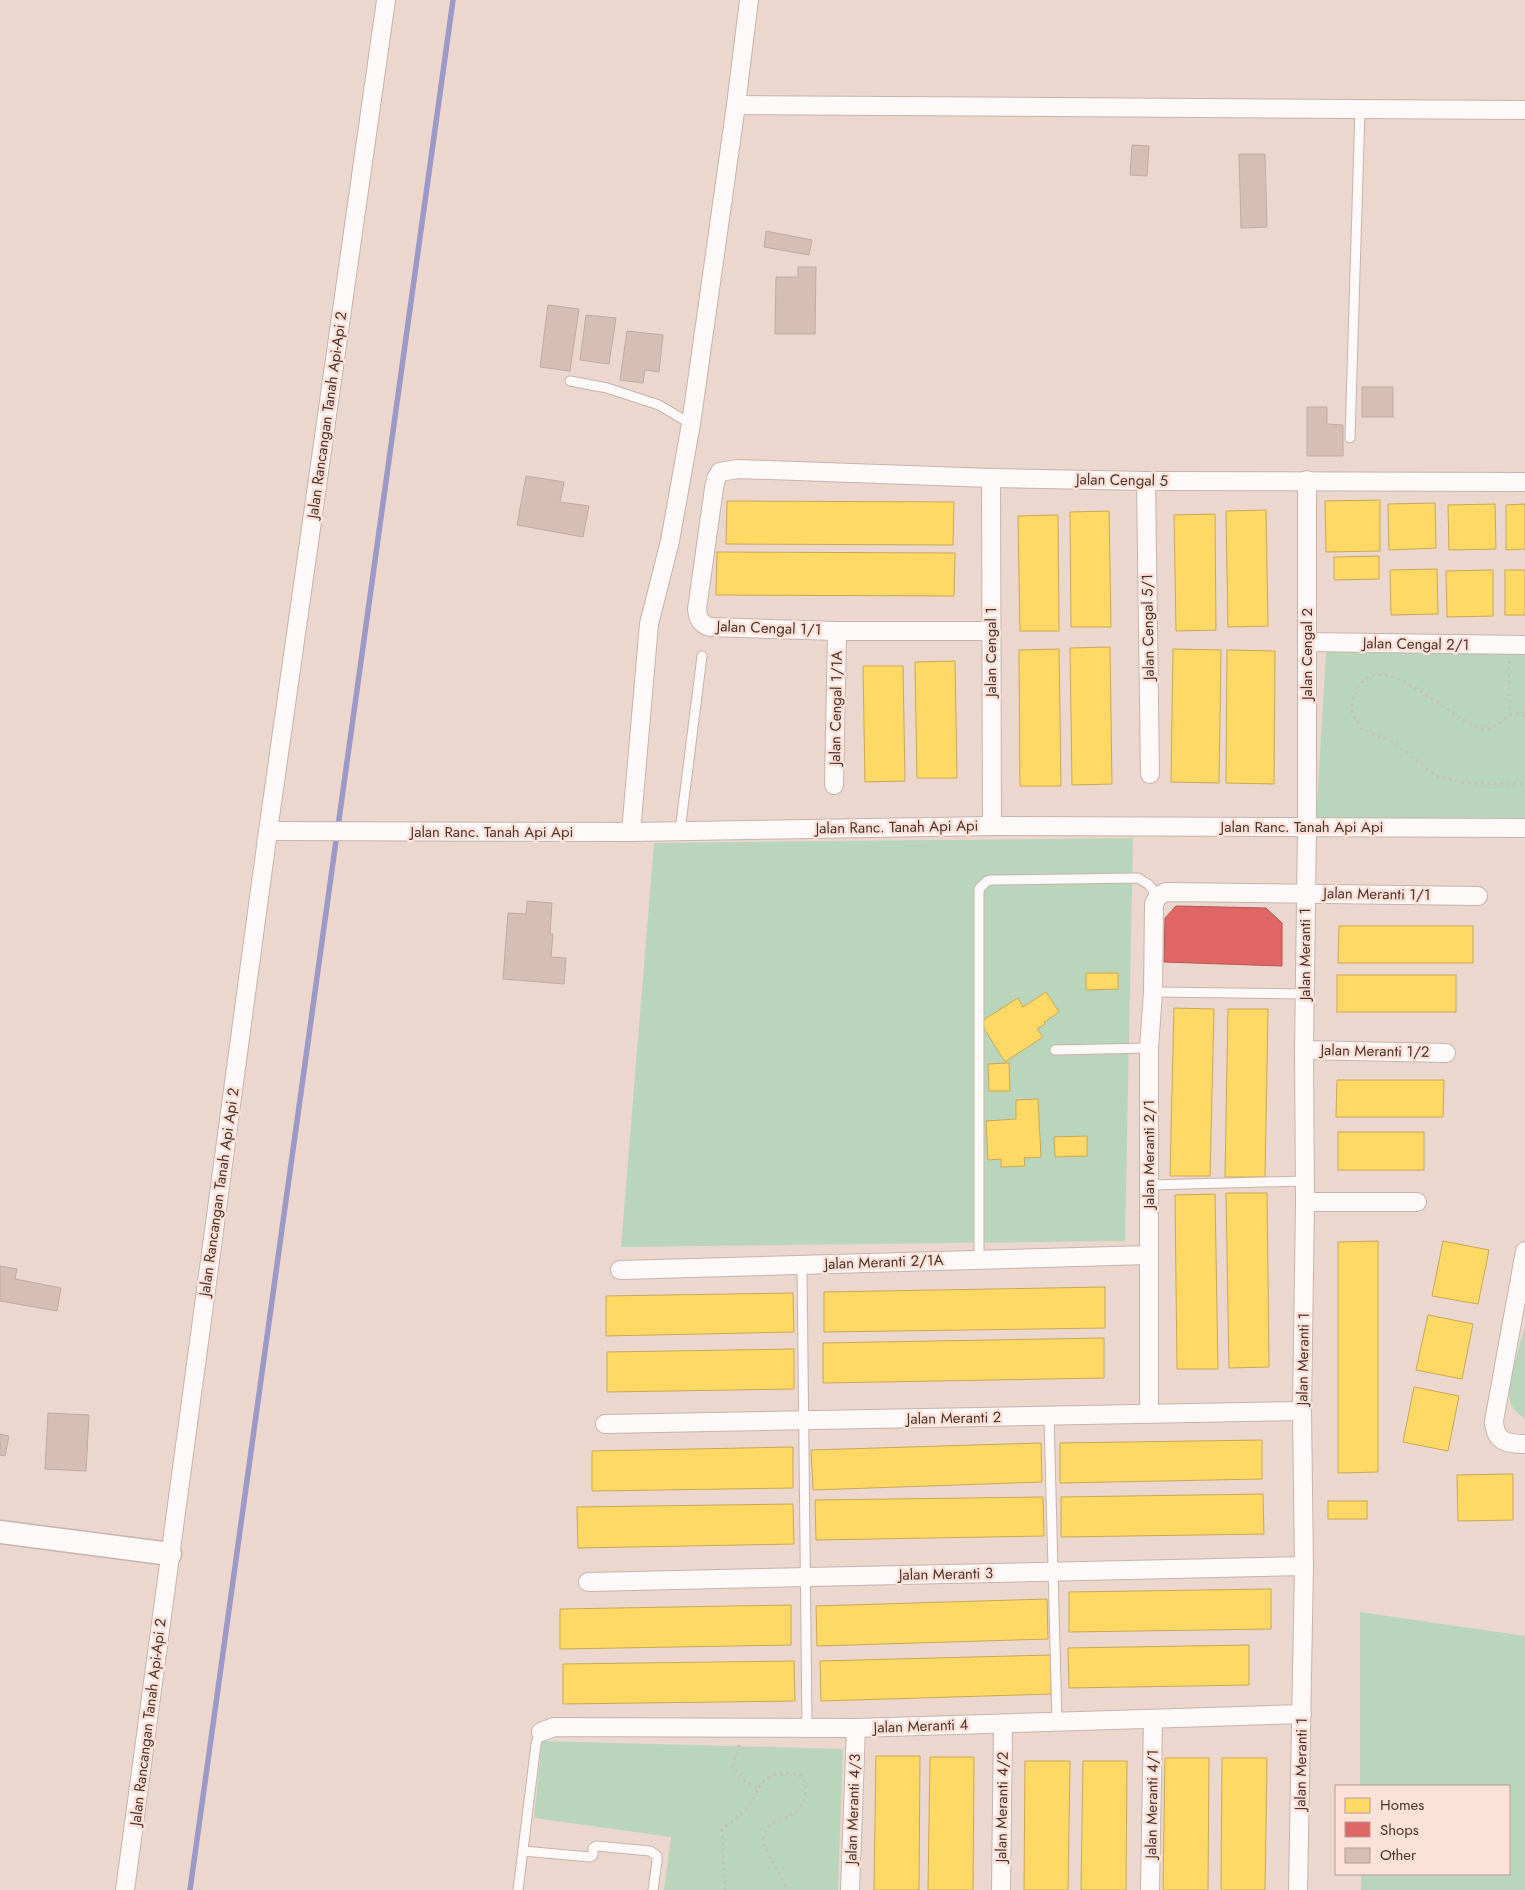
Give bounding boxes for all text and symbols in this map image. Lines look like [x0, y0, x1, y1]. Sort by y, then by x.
street label: Jalan Rancangan Tanah Api-Api 2 [301, 310, 352, 522]
street label: Jalan Cengal 5 [1074, 468, 1168, 492]
street label: Jalan Cengal 5/1 [1136, 574, 1160, 682]
street label: Jalan Cengal 1 [980, 607, 1002, 699]
street label: Jalan Cengal 2 [1296, 608, 1318, 702]
street label: Jalan Cengal 1/1 [714, 615, 822, 641]
street label: Jalan Cengal 2/1 [1361, 632, 1469, 656]
street label: Jalan Cengal 1/1A [824, 650, 848, 767]
street label: Jalan Ranc. Tanah Api Api [813, 815, 979, 839]
street label: Jalan Ranc. Tanah Api Api [1219, 816, 1383, 838]
street label: Jalan Ranc. Tanah Api Api [409, 821, 573, 843]
street label: Jalan Meranti 1/1 [1321, 882, 1431, 906]
street label: Jalan Meranti 1 [1294, 908, 1316, 1002]
street label: Jalan Meranti 1/2 [1318, 1039, 1430, 1063]
street label: Jalan Rancangan Tanah Api Api 2 [193, 1086, 245, 1300]
street label: Jalan Meranti 2/1 [1138, 1100, 1160, 1210]
street label: Jalan Meranti 2/1A [822, 1249, 944, 1275]
street label: Jalan Meranti 1 [1291, 1312, 1315, 1408]
street label: Jalan Meranti 2 [905, 1406, 1001, 1430]
street label: Jalan Meranti 3 [897, 1562, 993, 1586]
street label: Jalan Rancangan Tanah Api-Api 2 [124, 1617, 172, 1829]
street label: Jalan Meranti 4 [871, 1713, 969, 1739]
street label: Jalan Meranti 1 [1289, 1717, 1313, 1813]
street label: Jalan Meranti 4/1 [1140, 1749, 1164, 1861]
street label: Jalan Meranti 4/2 [990, 1751, 1014, 1865]
street label: Jalan Meranti 4/3 [840, 1753, 866, 1867]
legend [1335, 1785, 1510, 1875]
text: Homes [1380, 1794, 1424, 1816]
text: Shops [1380, 1819, 1419, 1841]
text: Other [1380, 1844, 1417, 1866]

